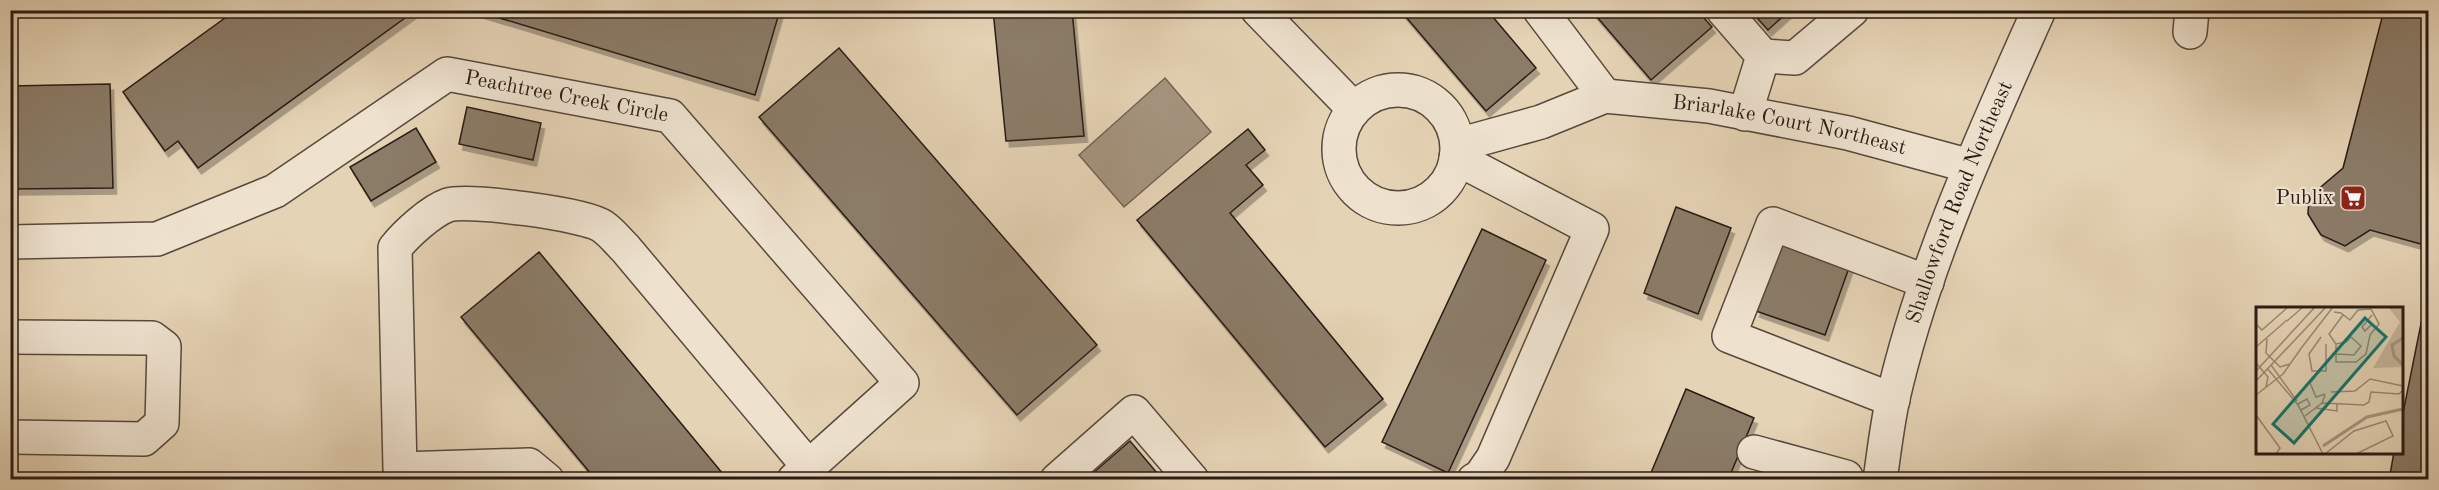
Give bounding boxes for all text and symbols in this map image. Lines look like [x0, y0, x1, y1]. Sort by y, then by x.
street label: Peachtree Creek Circle [463, 67, 670, 126]
street label: Shallowford Road Northeast [1903, 78, 2017, 326]
street label: Briarlake Court Northeast [1671, 92, 1909, 159]
supermarket icon: Publix [2338, 183, 2368, 213]
place label: Publix [2275, 188, 2334, 209]
inset map [2256, 307, 2403, 454]

